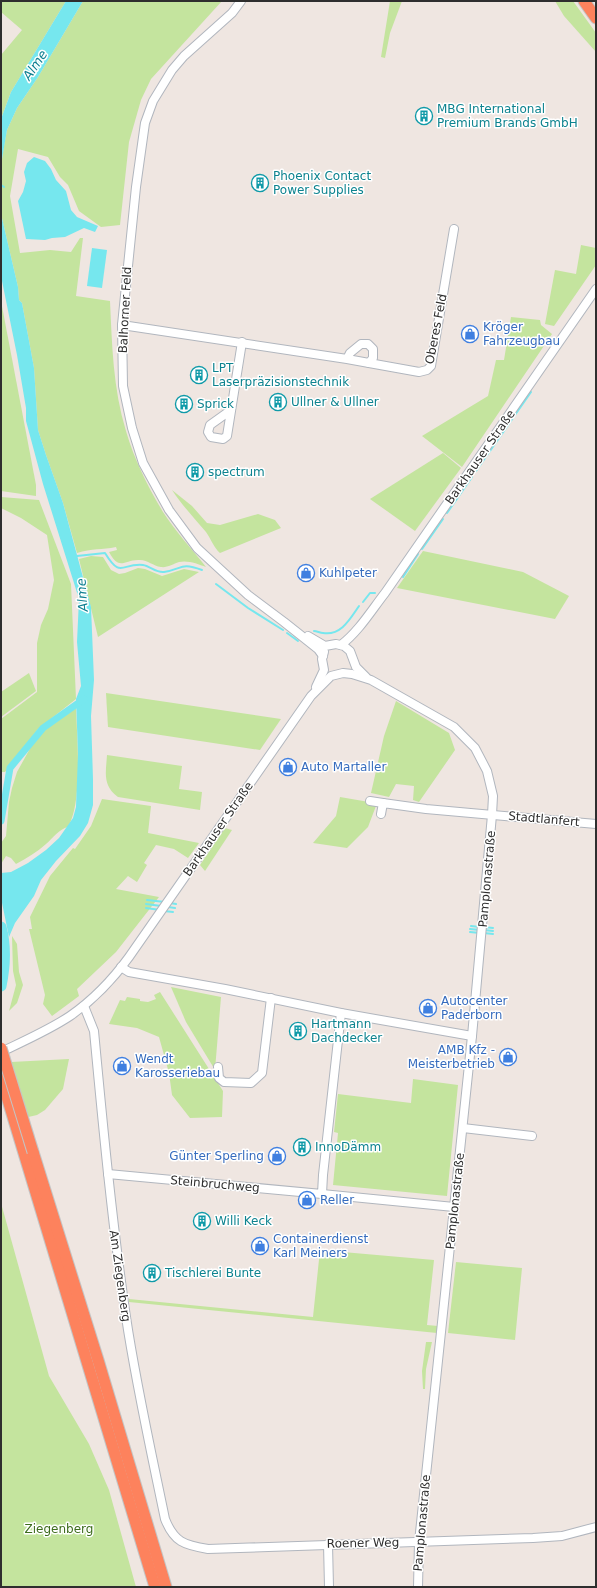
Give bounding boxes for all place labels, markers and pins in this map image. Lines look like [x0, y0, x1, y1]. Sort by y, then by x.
place label: MBG International Premium Brands GmbH [437, 102, 578, 130]
building icon: MBG International Premium Brands GmbH [414, 106, 434, 126]
place label: Phoenix Contact Power Supplies [273, 169, 371, 197]
building icon: Phoenix Contact Power Supplies [250, 173, 270, 193]
place label: Kröger Fahrzeugbau [483, 320, 560, 348]
shop icon: Kröger Fahrzeugbau [460, 324, 480, 344]
place label: LPT Laserpräzisionstechnik [212, 361, 349, 389]
building icon: LPT Laserpräzisionstechnik [189, 365, 209, 385]
building icon: Ullner & Ullner [268, 392, 288, 412]
building icon: Sprick [174, 394, 194, 414]
place label: Ullner & Ullner [291, 395, 379, 409]
place label: Sprick [197, 397, 234, 411]
building icon: spectrum [185, 462, 205, 482]
place label: spectrum [208, 465, 265, 479]
shop icon: Kuhlpeter [296, 563, 316, 583]
place label: Kuhlpeter [319, 566, 377, 580]
shop icon: Auto Martaller [278, 757, 298, 777]
place label: Auto Martaller [301, 760, 386, 774]
place label: Autocenter Paderborn [441, 994, 508, 1022]
shop icon: Autocenter Paderborn [418, 998, 438, 1018]
place label: Hartmann Dachdecker [311, 1017, 382, 1045]
building icon: Hartmann Dachdecker [288, 1021, 308, 1041]
place label: AMB Kfz - Meisterbetrieb [408, 1043, 495, 1071]
shop icon: AMB Kfz - Meisterbetrieb [498, 1047, 518, 1067]
place label: Wendt Karosseriebau [135, 1052, 220, 1080]
shop icon: Wendt Karosseriebau [112, 1056, 132, 1076]
building icon: InnoDämm [292, 1137, 312, 1157]
place label: InnoDämm [315, 1140, 381, 1154]
shop icon: Günter Sperling [267, 1146, 287, 1166]
place label: Günter Sperling [169, 1149, 264, 1163]
shop icon: Reller [297, 1190, 317, 1210]
place label: Reller [320, 1193, 354, 1207]
building icon: Willi Keck [192, 1211, 212, 1231]
place label: Willi Keck [215, 1214, 272, 1228]
place label: Containerdienst Karl Meiners [273, 1232, 369, 1260]
shop icon: Containerdienst Karl Meiners [250, 1236, 270, 1256]
building icon: Tischlerei Bunte [142, 1263, 162, 1283]
place label: Tischlerei Bunte [164, 1266, 261, 1280]

